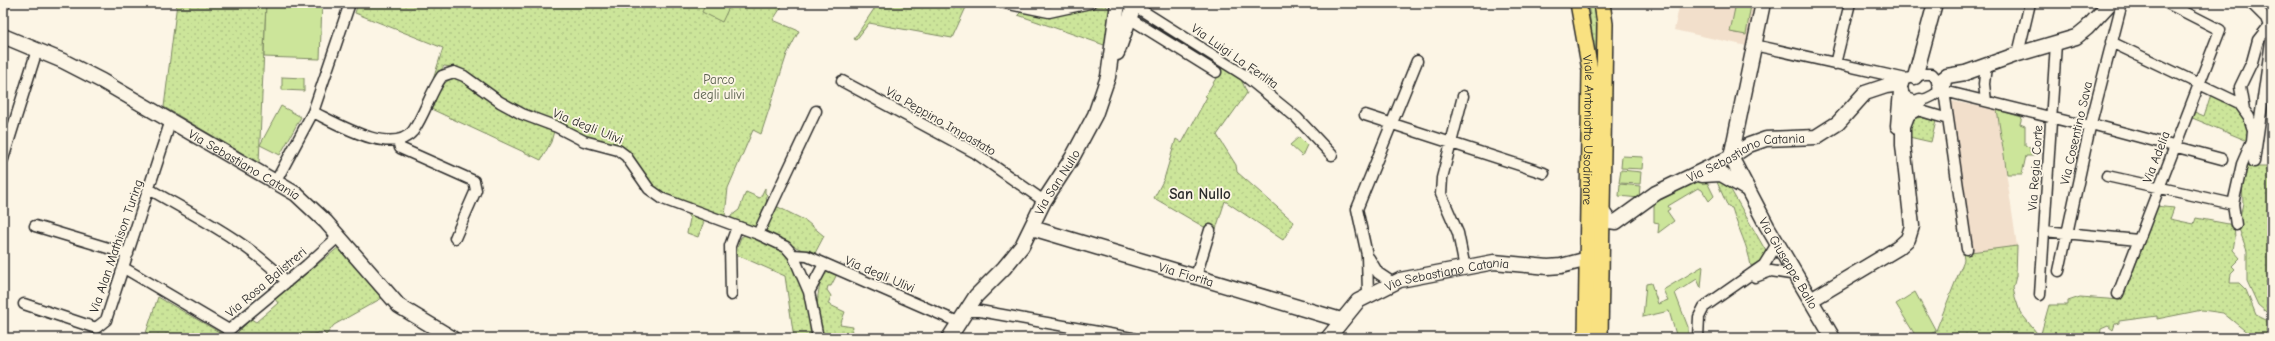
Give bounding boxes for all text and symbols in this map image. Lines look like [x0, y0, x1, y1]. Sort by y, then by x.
street label: Via Luigi La Ferlita [1189, 20, 1281, 92]
street label: Viale Antoniotto Usodimare [1580, 54, 1598, 206]
park label: Parco degli ulivi [693, 72, 745, 102]
street label: Via Cosentino Sava [2057, 80, 2095, 186]
street label: Via Peppino Impastato [883, 83, 999, 159]
street label: Via degli Ulivi [551, 105, 625, 147]
street label: Via Regia Corte [2025, 124, 2046, 211]
street label: Via Sebastiano Catania [186, 126, 304, 202]
street label: Via Adelia [2139, 129, 2173, 185]
street label: Via Sebastiano Catania [1684, 130, 1805, 185]
street label: Via San Nullo [1031, 147, 1083, 217]
street label: Via Alan Mathison Turing [86, 177, 146, 315]
district label: San Nullo [1169, 185, 1231, 203]
street label: Via Giuseppe Ballo [1756, 215, 1822, 312]
street label: Via Rosa Balistreri [222, 244, 310, 320]
street label: Via degli Ulivi [843, 253, 917, 295]
street label: Via Sebastiano Catania [1382, 254, 1510, 294]
street label: Via Fiorita [1157, 259, 1216, 289]

